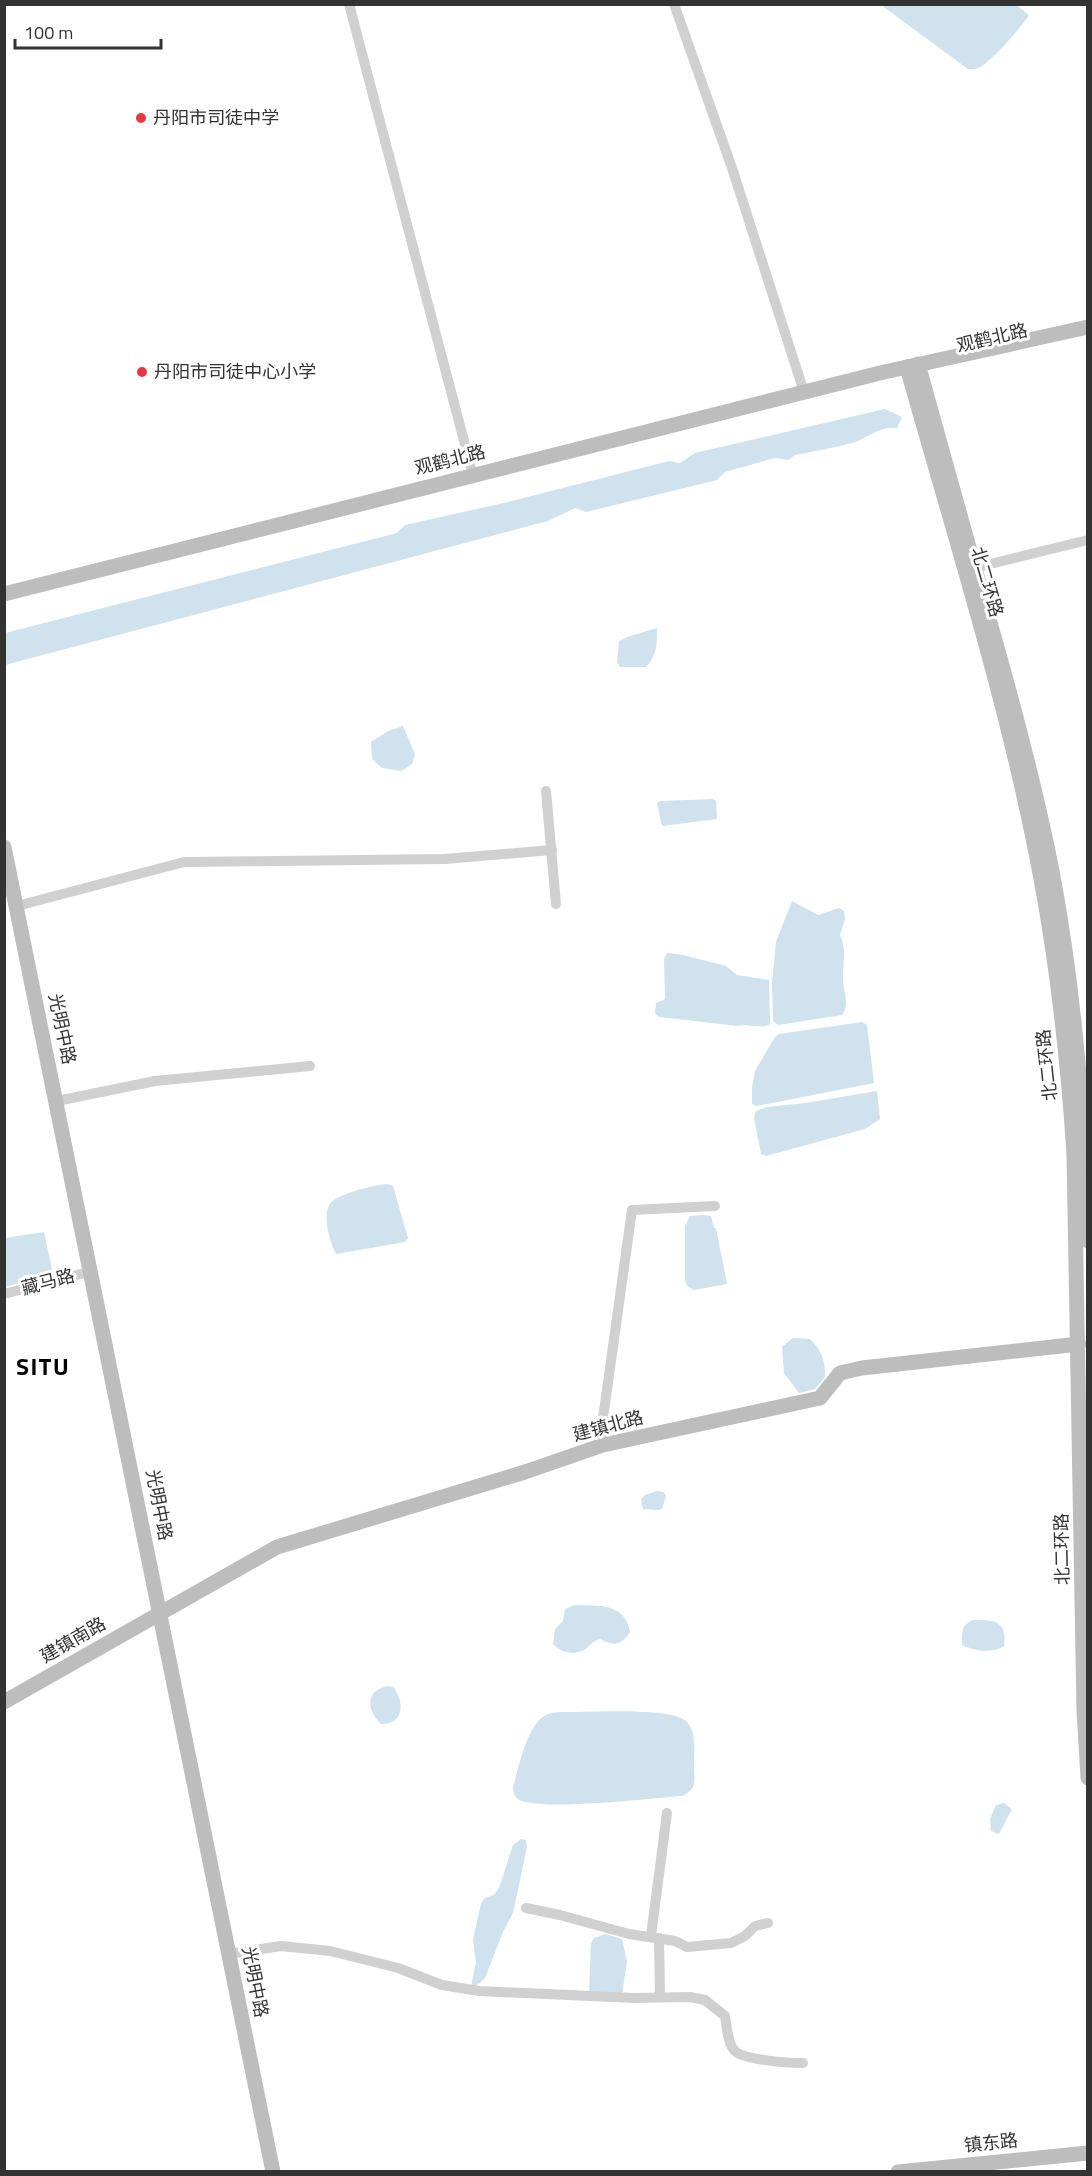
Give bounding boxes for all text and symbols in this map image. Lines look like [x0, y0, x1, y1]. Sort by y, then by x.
scale bar [15, 12, 160, 50]
text: 100 m [24, 19, 73, 46]
place label: 丹阳市司徒中学 [153, 104, 279, 131]
marker: 丹阳市司徒中学 [134, 111, 148, 125]
street label: 观鹤北路 [954, 316, 1030, 359]
place label: 丹阳市司徒中心小学 [154, 358, 316, 385]
marker: 丹阳市司徒中心小学 [135, 365, 149, 379]
street label: 观鹤北路 [412, 438, 488, 481]
street label: 北二环路 [965, 544, 1010, 620]
street label: 光明中路 [42, 991, 83, 1067]
street label: 北二环路 [1029, 1028, 1064, 1102]
street label: 藏马路 [18, 1261, 77, 1302]
district label: SITU [16, 1348, 70, 1384]
street label: 建镇北路 [570, 1403, 646, 1448]
street label: 光明中路 [139, 1467, 180, 1543]
street label: 北二环路 [1047, 1513, 1076, 1585]
street label: 建镇南路 [35, 1610, 111, 1669]
street label: 光明中路 [235, 1944, 276, 2020]
street label: 镇东路 [963, 2126, 1019, 2159]

